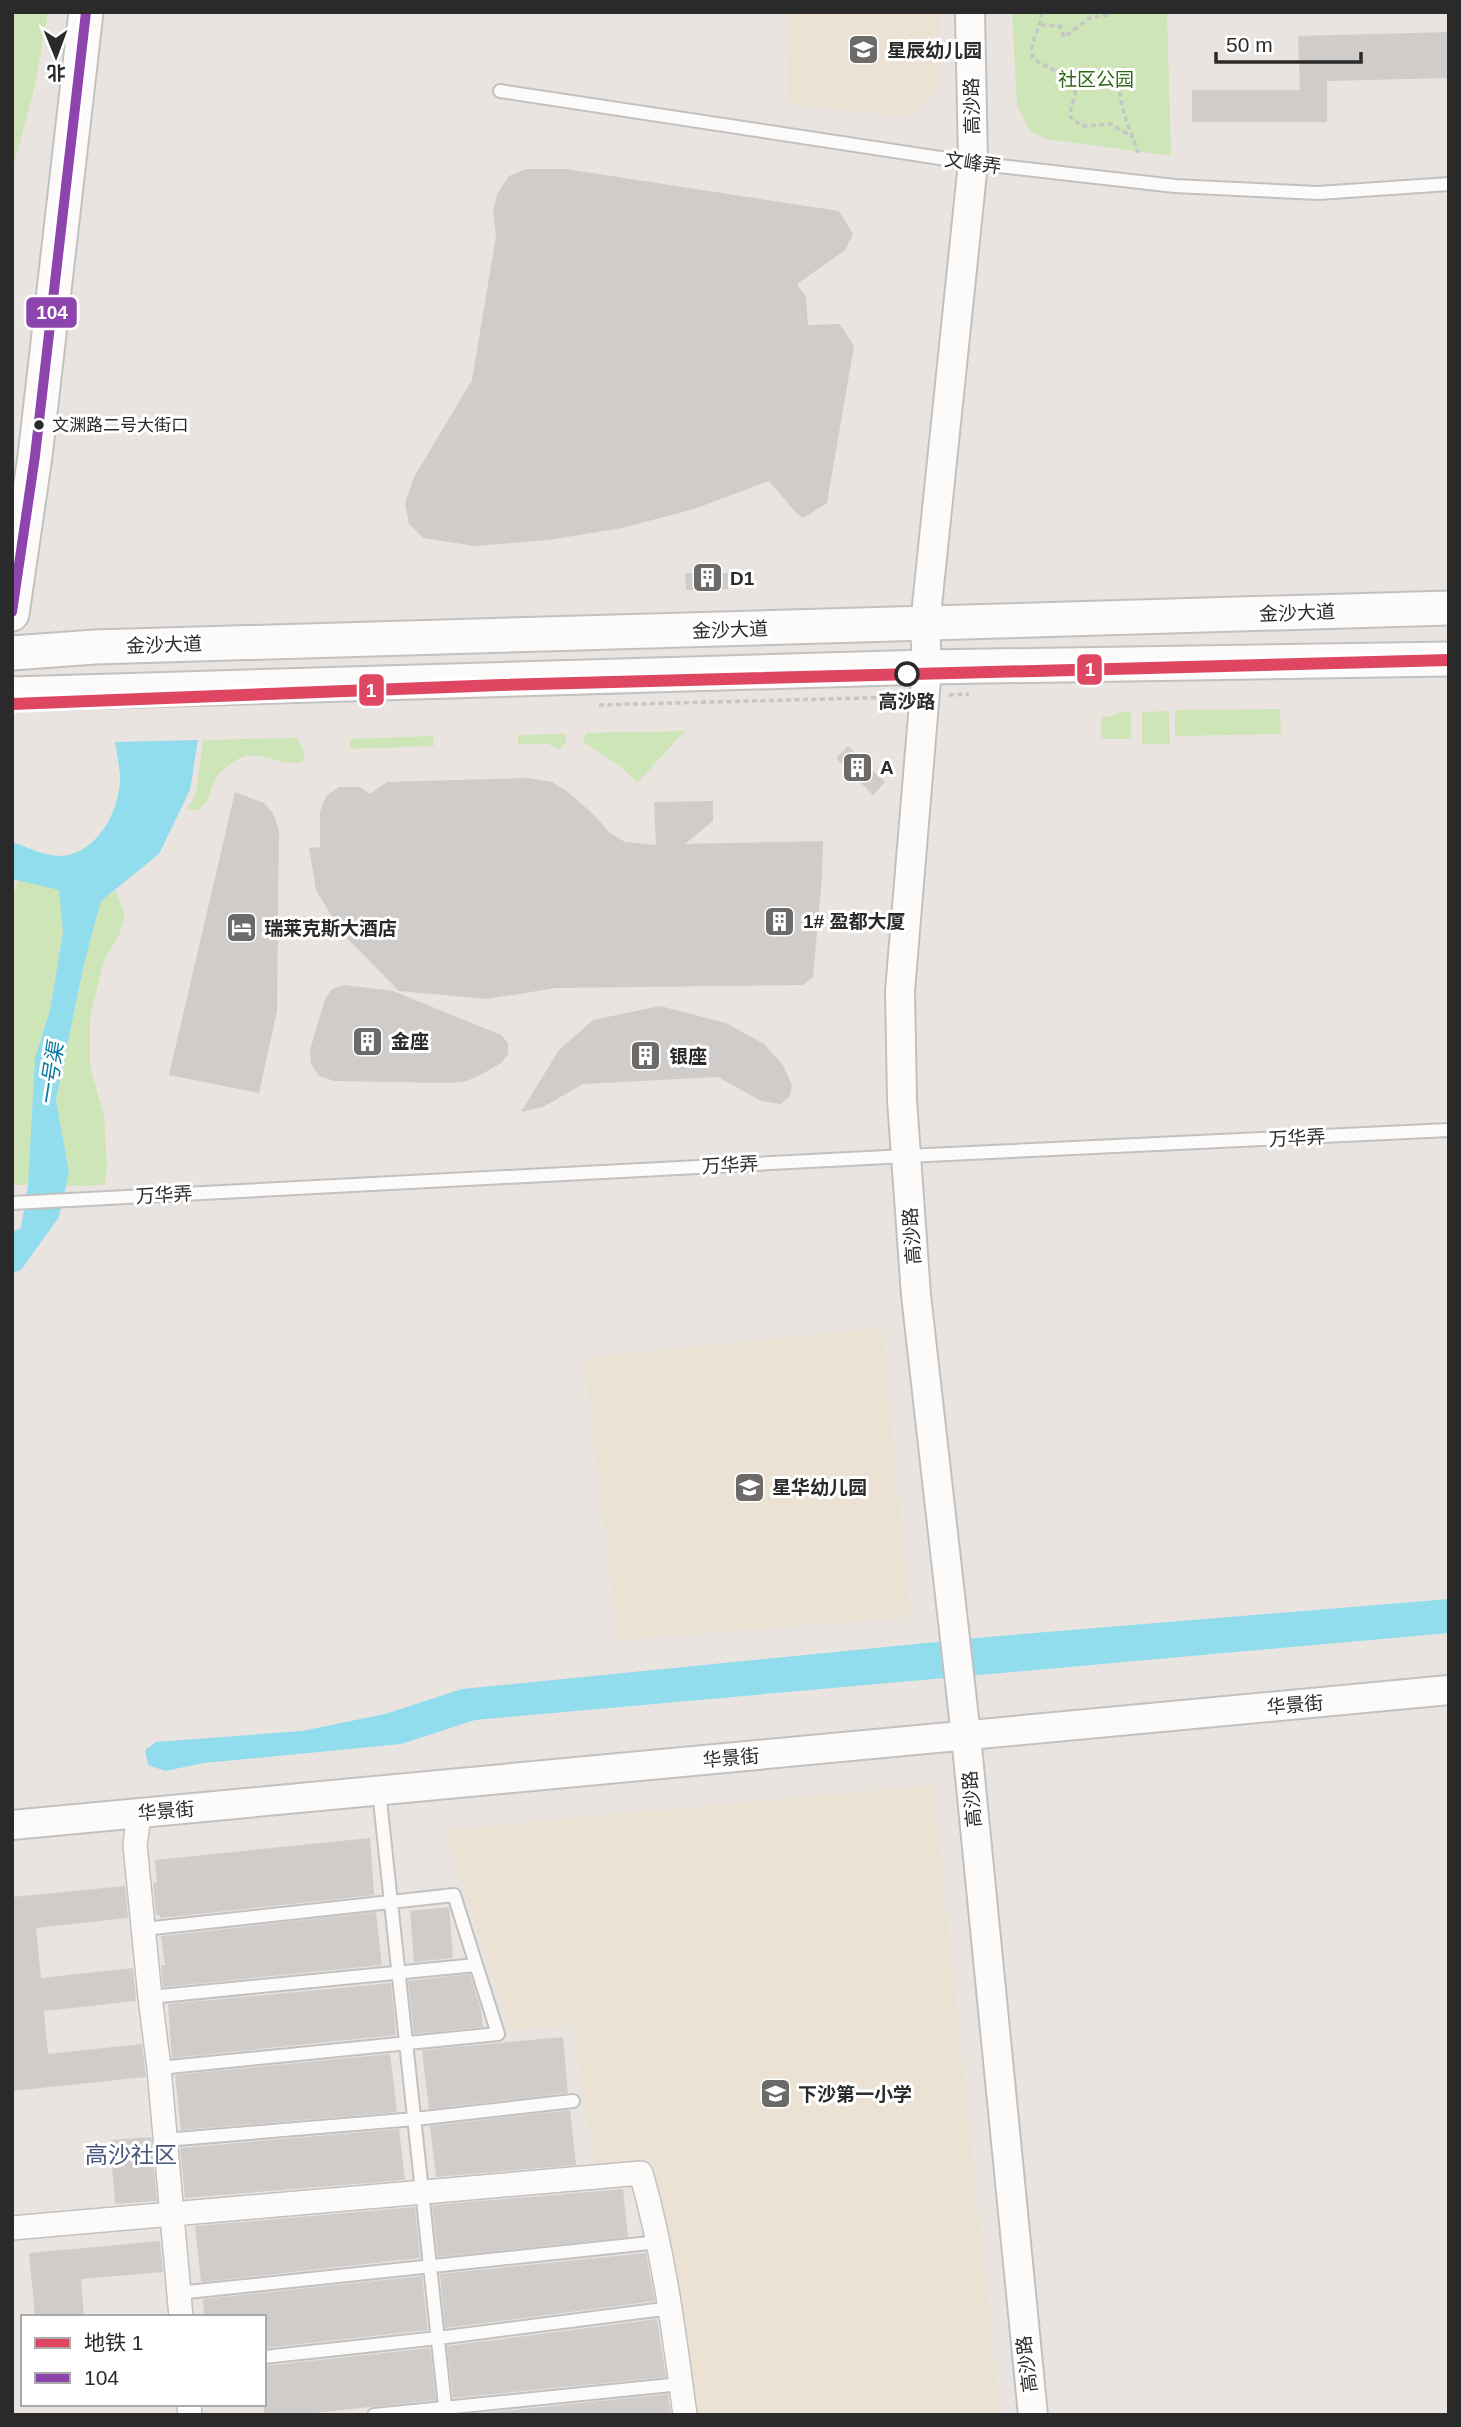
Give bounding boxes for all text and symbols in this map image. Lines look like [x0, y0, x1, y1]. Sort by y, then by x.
north arrow [21, 21, 91, 91]
scale bar [1216, 21, 1361, 65]
school or university icon: 星辰幼儿园 [847, 33, 881, 67]
text: 50 m [1226, 33, 1273, 56]
place label: 星辰幼儿园 [887, 40, 982, 61]
text: 北 [47, 62, 66, 83]
park label: 社区公园 [1058, 69, 1134, 90]
street label: 高沙路 [961, 77, 983, 135]
street label: 文峰弄 [943, 149, 1003, 177]
line badge: 104 [25, 296, 78, 329]
text: 104 [36, 302, 68, 323]
place label: 文渊路二号大街口 [52, 416, 188, 435]
marker: 文渊路二号大街口 [32, 418, 46, 432]
building icon: D1 [690, 561, 724, 595]
place label: D1 [730, 568, 755, 589]
street label: 金沙大道 [1259, 601, 1335, 625]
street label: 金沙大道 [692, 618, 768, 642]
street label: 金沙大道 [126, 633, 202, 657]
line badge: 1 [1076, 653, 1103, 686]
text: 1 [1085, 659, 1096, 680]
marker: 高沙路 [895, 662, 919, 686]
line badge: 1 [358, 673, 385, 707]
text: 1 [366, 680, 377, 701]
place label: 高沙路 [878, 691, 936, 712]
building icon: A [840, 750, 874, 784]
place label: A [880, 757, 894, 778]
building icon: 1# 盈都大厦 [763, 904, 797, 938]
hotel icon: 瑞莱克斯大酒店 [224, 911, 258, 945]
place label: 1# 盈都大厦 [803, 911, 905, 932]
place label: 瑞莱克斯大酒店 [264, 918, 397, 939]
building icon: 金座 [351, 1024, 385, 1058]
place label: 金座 [391, 1031, 429, 1052]
water label: 一号渠 [35, 1038, 68, 1107]
building icon: 银座 [629, 1039, 663, 1073]
place label: 银座 [669, 1046, 707, 1067]
street label: 万华弄 [1268, 1126, 1326, 1150]
street label: 万华弄 [701, 1153, 759, 1177]
street label: 万华弄 [135, 1183, 193, 1207]
street label: 高沙路 [900, 1207, 924, 1265]
school or university icon: 星华幼儿园 [732, 1470, 766, 1504]
place label: 星华幼儿园 [772, 1477, 867, 1498]
street label: 华景街 [1266, 1692, 1324, 1718]
street label: 华景街 [702, 1745, 760, 1771]
street label: 高沙路 [959, 1770, 985, 1828]
street label: 华景街 [137, 1798, 195, 1824]
school or university icon: 下沙第一小学 [758, 2077, 792, 2111]
place label: 下沙第一小学 [798, 2084, 912, 2105]
district label: 高沙社区 [85, 2142, 177, 2168]
legend [21, 2315, 266, 2406]
text: 地铁 1 [84, 2331, 144, 2354]
street label: 高沙路 [1013, 2334, 1041, 2394]
text: 104 [84, 2366, 119, 2389]

